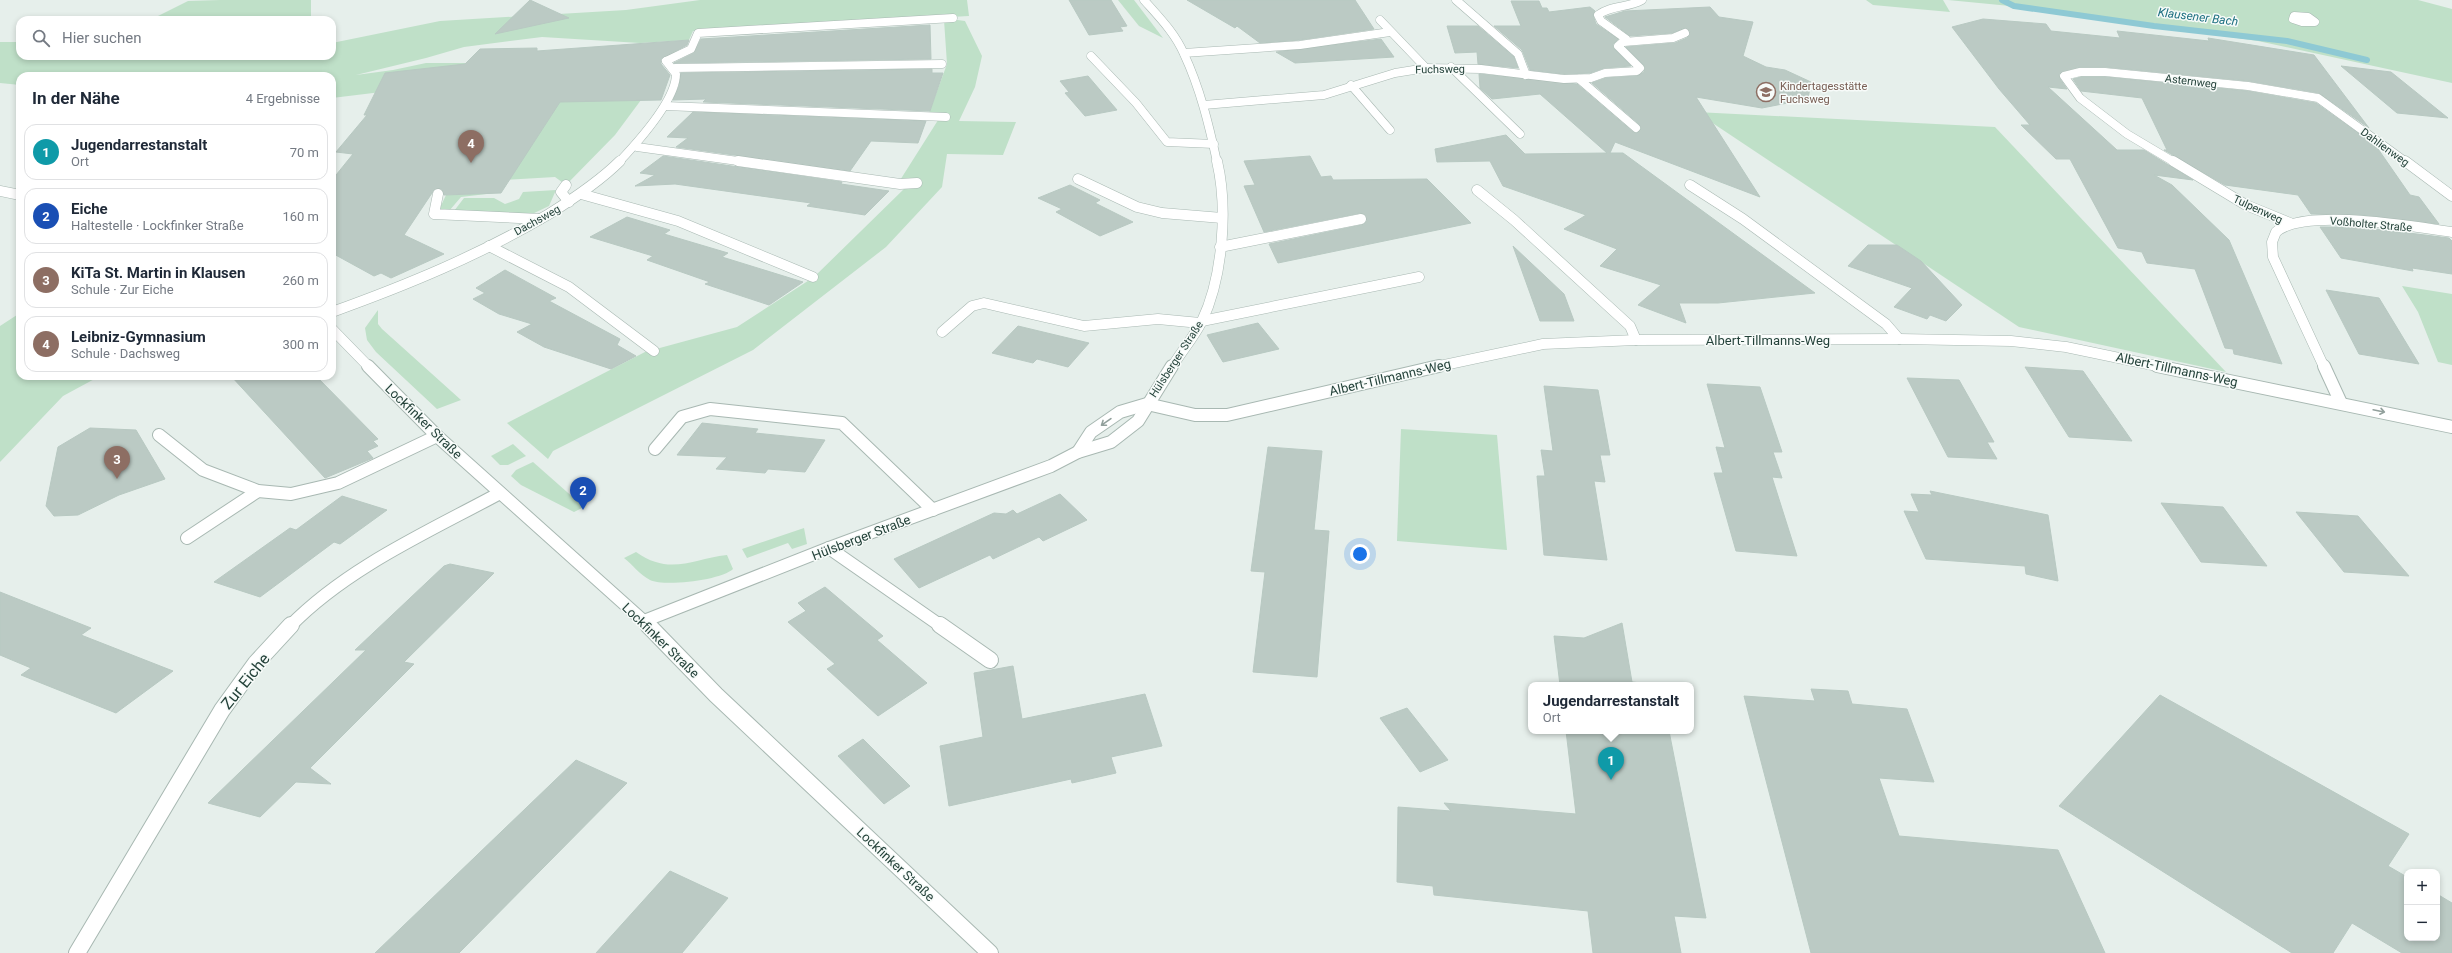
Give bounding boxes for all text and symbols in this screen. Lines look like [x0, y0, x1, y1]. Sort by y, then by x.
water label: Klausener Bach [2157, 5, 2239, 29]
search box [16, 16, 336, 60]
icon: search [30, 27, 52, 49]
text: Hier suchen [62, 29, 141, 47]
street label: Fuchsweg [1415, 63, 1465, 76]
street label: Asternweg [2164, 72, 2218, 91]
place label: Kindertagesstätte Fuchsweg [1780, 80, 1867, 106]
school or university icon: Kindertagesstätte Fuchsweg [1755, 81, 1777, 103]
text: In der Nähe [32, 88, 120, 108]
text: 4 Ergebnisse [246, 91, 320, 106]
street label: Dahlienweg [2358, 125, 2412, 169]
pin: 4 [458, 130, 484, 163]
text: Jugendarrestanstalt [71, 136, 207, 154]
text: 1 [42, 145, 50, 160]
text: 70 m [290, 145, 319, 160]
text: Ort [71, 154, 89, 169]
street label: Tulpenweg [2231, 192, 2285, 227]
text: Eiche [71, 200, 108, 218]
street label: Dachsweg [512, 202, 563, 238]
text: 2 [42, 209, 50, 224]
text: 160 m [282, 209, 319, 224]
street label: Voßholter Straße [2329, 214, 2413, 235]
text: Haltestelle · Lockfinker Straße [71, 218, 244, 233]
text: KiTa St. Martin in Klausen [71, 264, 245, 282]
text: 3 [42, 273, 50, 288]
text: 260 m [282, 273, 319, 288]
text: Schule · Zur Eiche [71, 282, 174, 297]
street label: Hülsberger Straße [1147, 319, 1206, 400]
text: Leibniz-Gymnasium [71, 328, 206, 346]
street label: Albert-Tillmanns-Weg [1706, 333, 1830, 348]
text: 4 [42, 337, 50, 352]
text: 300 m [282, 337, 319, 352]
text: Schule · Dachsweg [71, 346, 180, 361]
street label: Albert-Tillmanns-Weg [2115, 349, 2239, 390]
street label: Albert-Tillmanns-Weg [1328, 356, 1452, 399]
street label: Lockfinker Straße [382, 381, 465, 462]
one-way arrow [2372, 407, 2385, 415]
one-way arrow [1100, 418, 1111, 426]
pin: 3 [104, 446, 130, 479]
pin: 2 [570, 477, 596, 510]
street label: Hülsberger Straße [810, 512, 913, 563]
your location [1350, 544, 1370, 564]
street label: Lockfinker Straße [619, 600, 702, 681]
street label: Zur Eiche [217, 650, 274, 713]
popup [1528, 682, 1694, 734]
text: Jugendarrestanstalt [1543, 692, 1679, 710]
text: Ort [1543, 710, 1561, 725]
pin: 1 [1598, 747, 1624, 780]
street label: Lockfinker Straße [854, 824, 938, 904]
map controls [2404, 869, 2440, 941]
button: + [2404, 869, 2440, 905]
button: − [2404, 905, 2440, 941]

